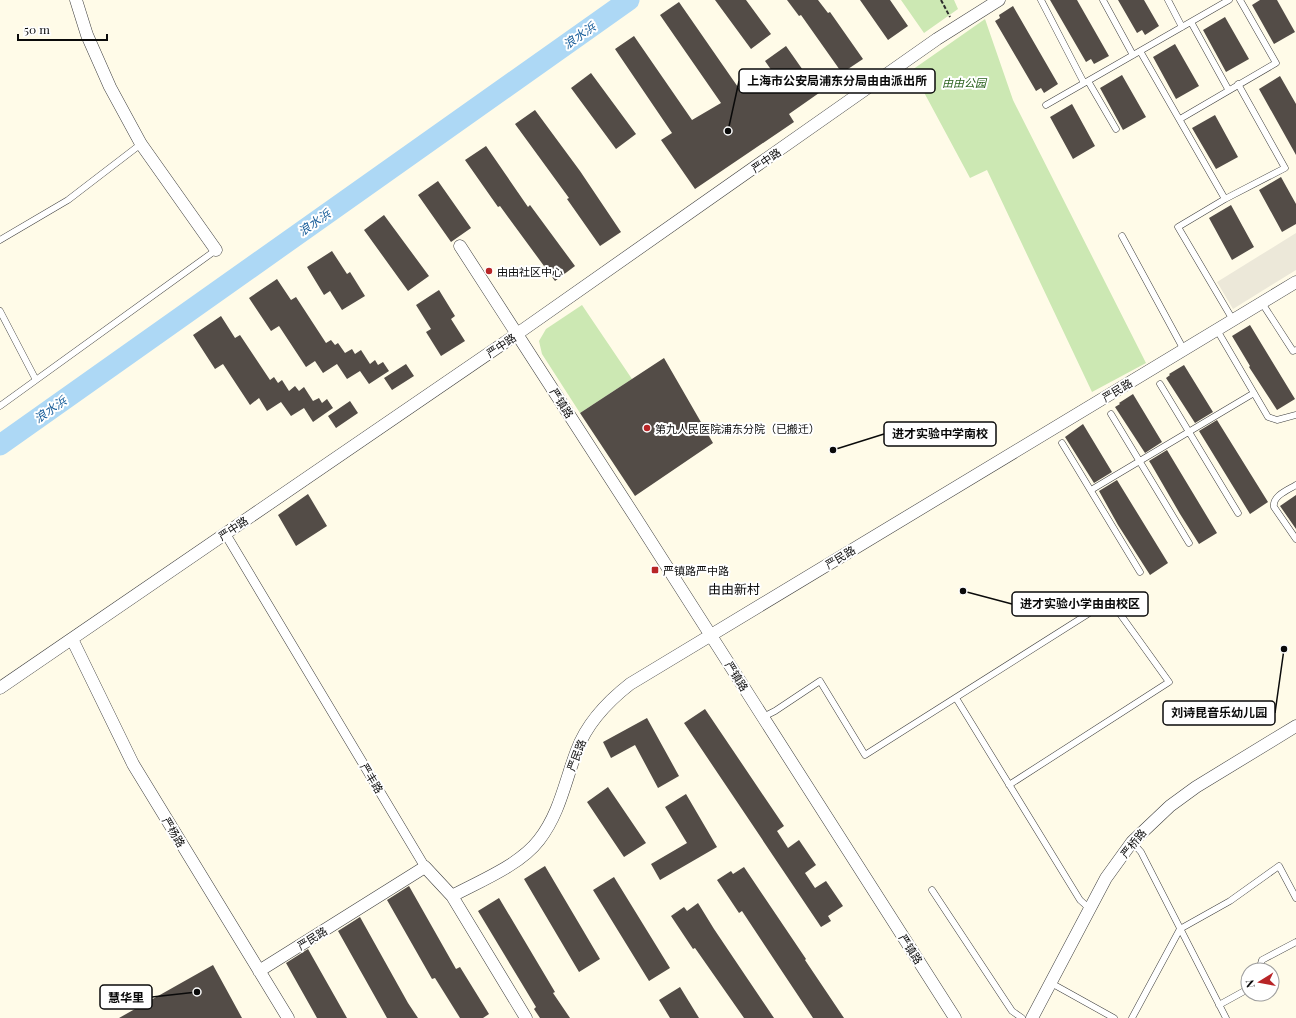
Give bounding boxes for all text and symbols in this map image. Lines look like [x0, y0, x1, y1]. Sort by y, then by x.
scale bar [18, 16, 107, 42]
water label: 浪水浜 [560, 18, 599, 52]
text: 50 m [24, 21, 50, 37]
callout: 上海市公安局浦东分局由由派出所 [739, 69, 935, 93]
text: 上海市公安局浦东分局由由派出所 [747, 72, 927, 88]
park label: 由由公园 [942, 75, 988, 90]
street label: 严中路 [748, 144, 784, 176]
water label: 浪水浜 [295, 205, 334, 239]
place label: 由由社区中心 [497, 264, 563, 279]
marker: 由由社区中心 [484, 266, 494, 276]
street label: 严中路 [483, 330, 519, 360]
street label: 严民路 [1099, 375, 1135, 405]
street label: 严镇路 [547, 385, 577, 421]
water label: 浪水浜 [31, 392, 70, 426]
place label: 第九人民医院浦东分院（已搬迁） [655, 421, 820, 436]
callout: 进才实验中学南校 [884, 422, 996, 446]
marker: 第九人民医院浦东分院（已搬迁） [642, 423, 652, 433]
text: 进才实验中学南校 [892, 425, 988, 441]
street label: 严中路 [215, 513, 251, 543]
street label: 严民路 [822, 542, 858, 572]
place label: 严镇路严中路 [663, 563, 729, 578]
marker: 严镇路严中路 [650, 565, 660, 575]
district label: 由由新村 [708, 580, 760, 597]
callout: 进才实验小学由由校区 [1012, 592, 1148, 616]
text: 进才实验小学由由校区 [1020, 595, 1140, 611]
street label: 严镇路 [722, 658, 752, 694]
callout: 刘诗昆音乐幼儿园 [1163, 701, 1275, 725]
text: 刘诗昆音乐幼儿园 [1171, 704, 1267, 720]
street label: 严民路 [563, 737, 589, 773]
street label: 严丰路 [357, 760, 387, 796]
street label: 严杨路 [159, 814, 189, 850]
street label: 严桥路 [1117, 825, 1149, 861]
street label: 严民路 [294, 923, 330, 953]
street label: 严镇路 [896, 931, 926, 967]
north arrow [1240, 962, 1280, 1002]
text: N [1242, 979, 1258, 989]
callout: 慧华里 [100, 985, 152, 1009]
text: 慧华里 [108, 989, 144, 1005]

